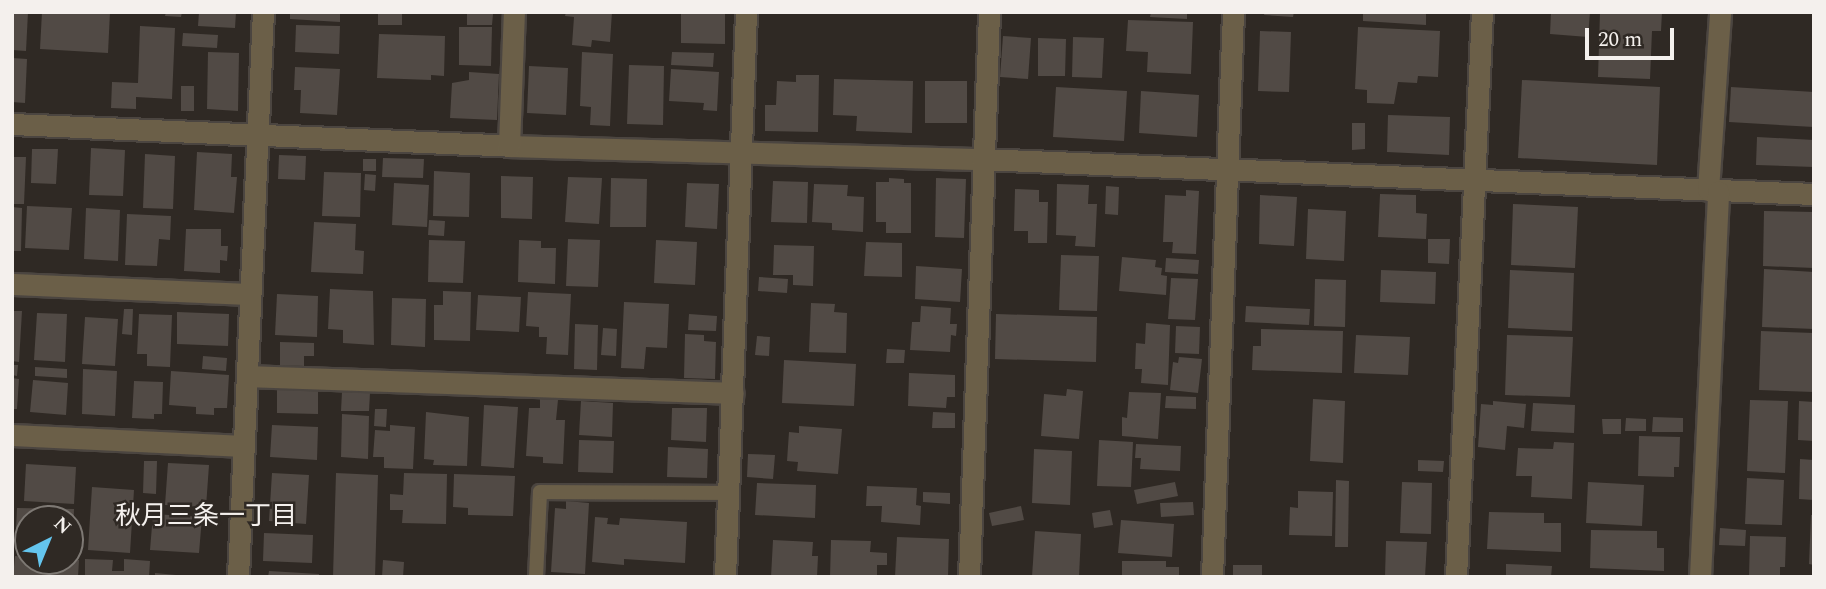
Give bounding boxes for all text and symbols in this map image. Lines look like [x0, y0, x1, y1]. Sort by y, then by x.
scale bar [1588, 14, 1677, 58]
text: 20 m [1598, 24, 1642, 56]
district label: 秋月三条一丁目 [115, 501, 297, 533]
north arrow [14, 505, 84, 575]
text: N [47, 510, 78, 542]

